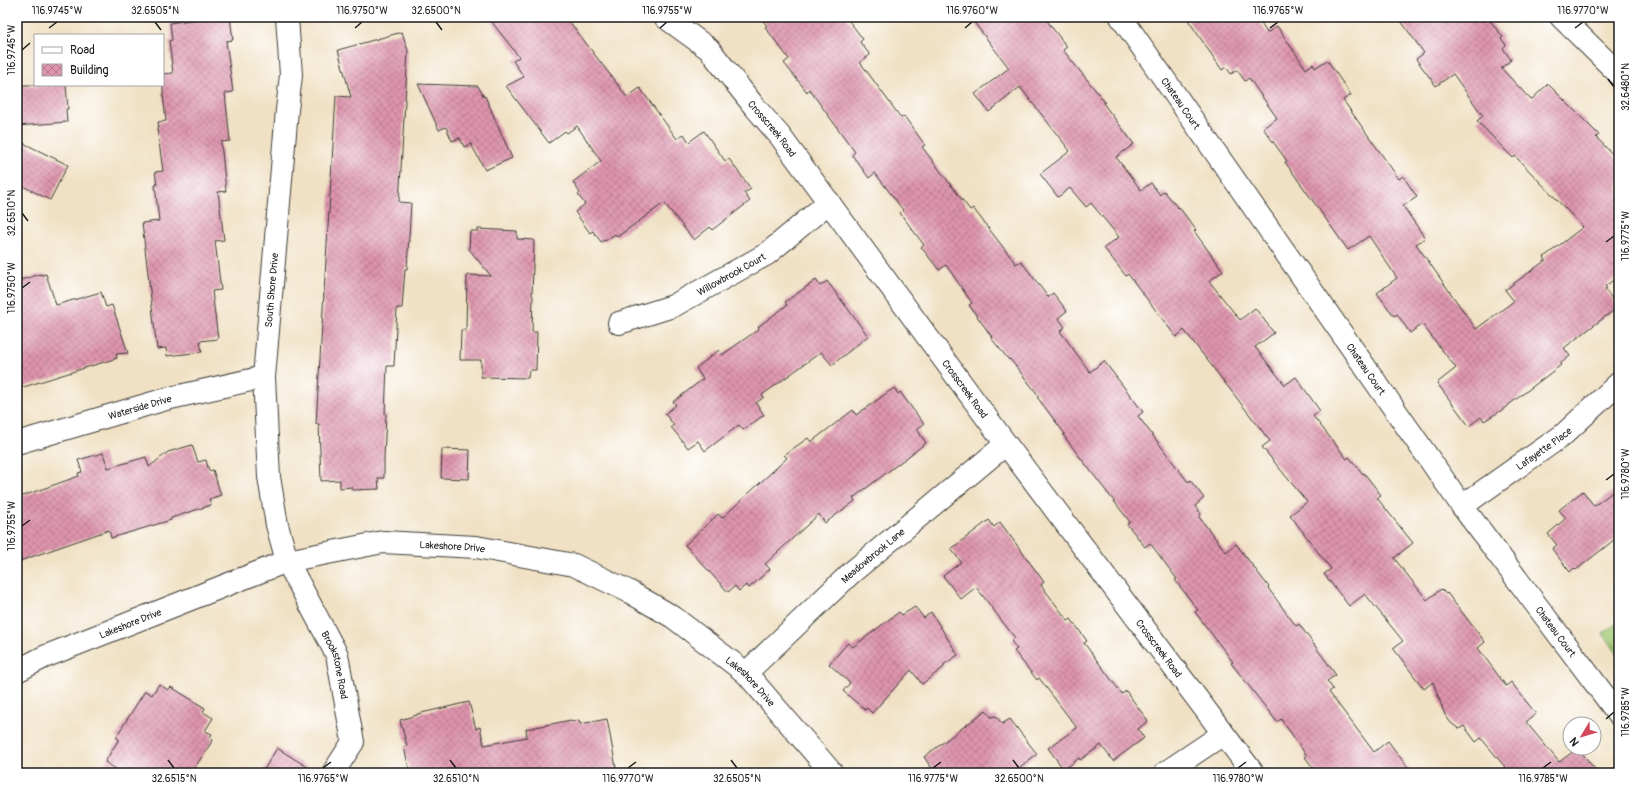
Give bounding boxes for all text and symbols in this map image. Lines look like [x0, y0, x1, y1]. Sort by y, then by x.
text: 116.9745°W [32, 5, 83, 17]
text: 32.6505°N [131, 5, 179, 17]
text: 116.9750°W [336, 5, 388, 17]
text: 32.6500°N [411, 5, 461, 17]
text: 116.9755°W [642, 5, 692, 17]
text: 116.9760°W [946, 5, 998, 17]
text: 116.9765°W [1253, 5, 1304, 17]
text: 116.9770°W [1557, 5, 1609, 17]
text: 116.9745°W [6, 24, 18, 75]
legend [34, 34, 164, 86]
text: Road [70, 43, 95, 58]
text: Building [70, 63, 109, 78]
text: 32.6480°N [1620, 63, 1632, 111]
street label: Chateau Court [1158, 76, 1203, 133]
street label: Crosscreek Road [745, 98, 798, 160]
text: 32.6510°N [6, 190, 18, 236]
text: 116.9775°W [1620, 211, 1632, 261]
street label: Willowbrook Court [695, 250, 769, 299]
street label: South Shore Drive [263, 252, 281, 328]
text: 116.9750°W [6, 262, 18, 314]
street label: Chateau Court [1343, 341, 1388, 398]
street label: Crosscreek Road [939, 358, 990, 421]
street label: Waterside Drive [107, 393, 173, 423]
street label: Lafayette Place [1514, 425, 1575, 473]
text: 116.9780°W [1620, 448, 1632, 500]
text: 116.9755°W [6, 501, 18, 551]
street label: Meadowbrook Lane [839, 526, 908, 586]
street label: Lakeshore Drive [419, 539, 486, 556]
street label: Chateau Court [1533, 604, 1579, 660]
street label: Lakeshore Drive [98, 606, 163, 642]
street label: Crosscreek Road [1133, 617, 1184, 680]
street label: Brookstone Road [318, 629, 350, 700]
street label: Lakeshore Drive [723, 654, 777, 709]
text: 116.9785°W [1620, 687, 1632, 737]
north arrow [1562, 716, 1602, 756]
text: N [1567, 734, 1582, 749]
text: 32.6515°N [151, 773, 197, 785]
text: 116.9765°W [298, 773, 349, 785]
text: 32.6510°N [433, 773, 479, 785]
text: 116.9770°W [602, 773, 654, 785]
text: 32.6505°N [713, 773, 761, 785]
text: 116.9775°W [908, 773, 958, 785]
text: 32.6500°N [994, 773, 1044, 785]
text: 116.9780°W [1212, 773, 1264, 785]
text: 116.9785°W [1518, 773, 1568, 785]

